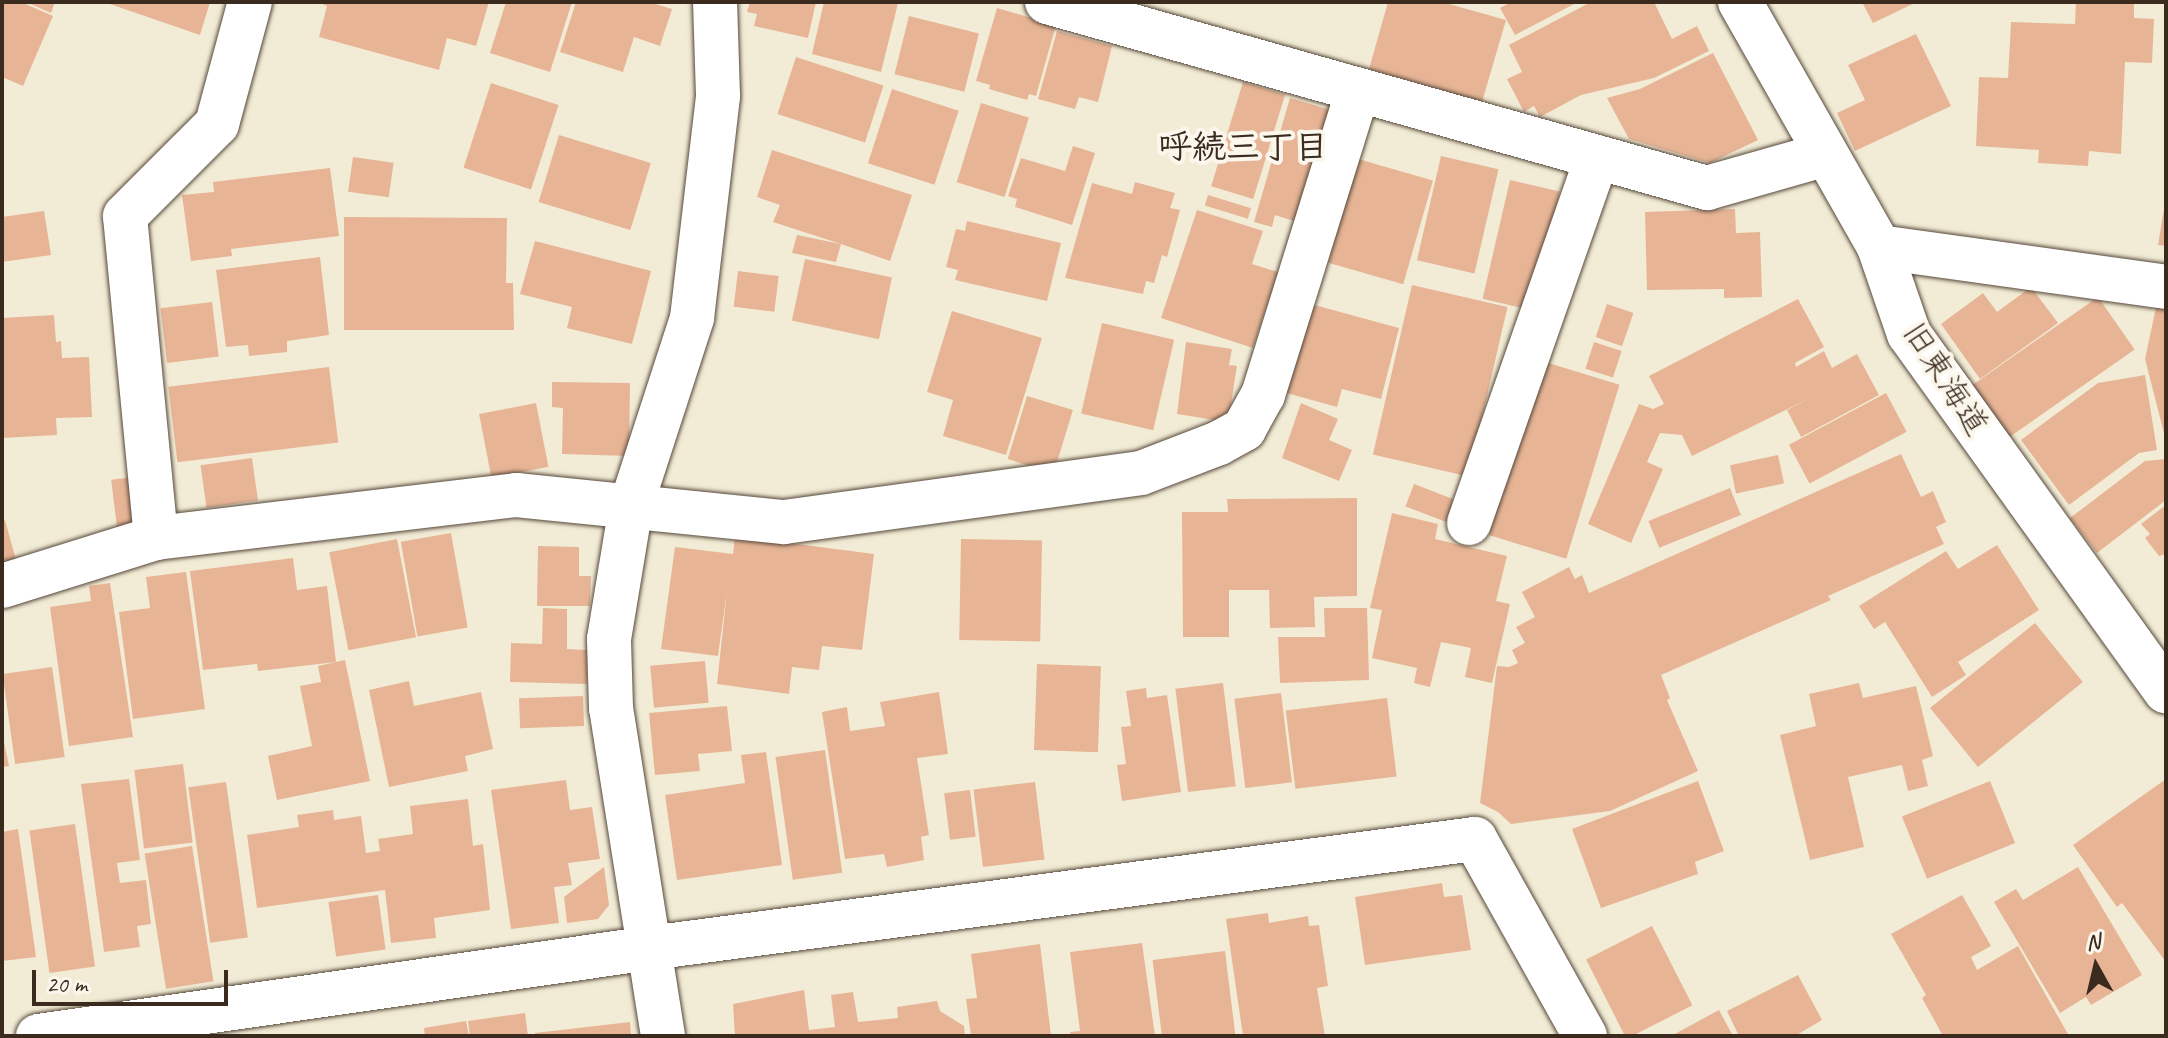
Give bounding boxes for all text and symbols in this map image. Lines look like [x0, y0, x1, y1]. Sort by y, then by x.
district label: 呼続三丁目 [1158, 127, 1328, 167]
street label: 旧東海道 [1894, 315, 1996, 443]
north arrow [2056, 926, 2136, 1006]
text: N [2084, 927, 2101, 957]
scale bar [36, 954, 232, 1004]
text: 20 m [46, 969, 87, 999]

